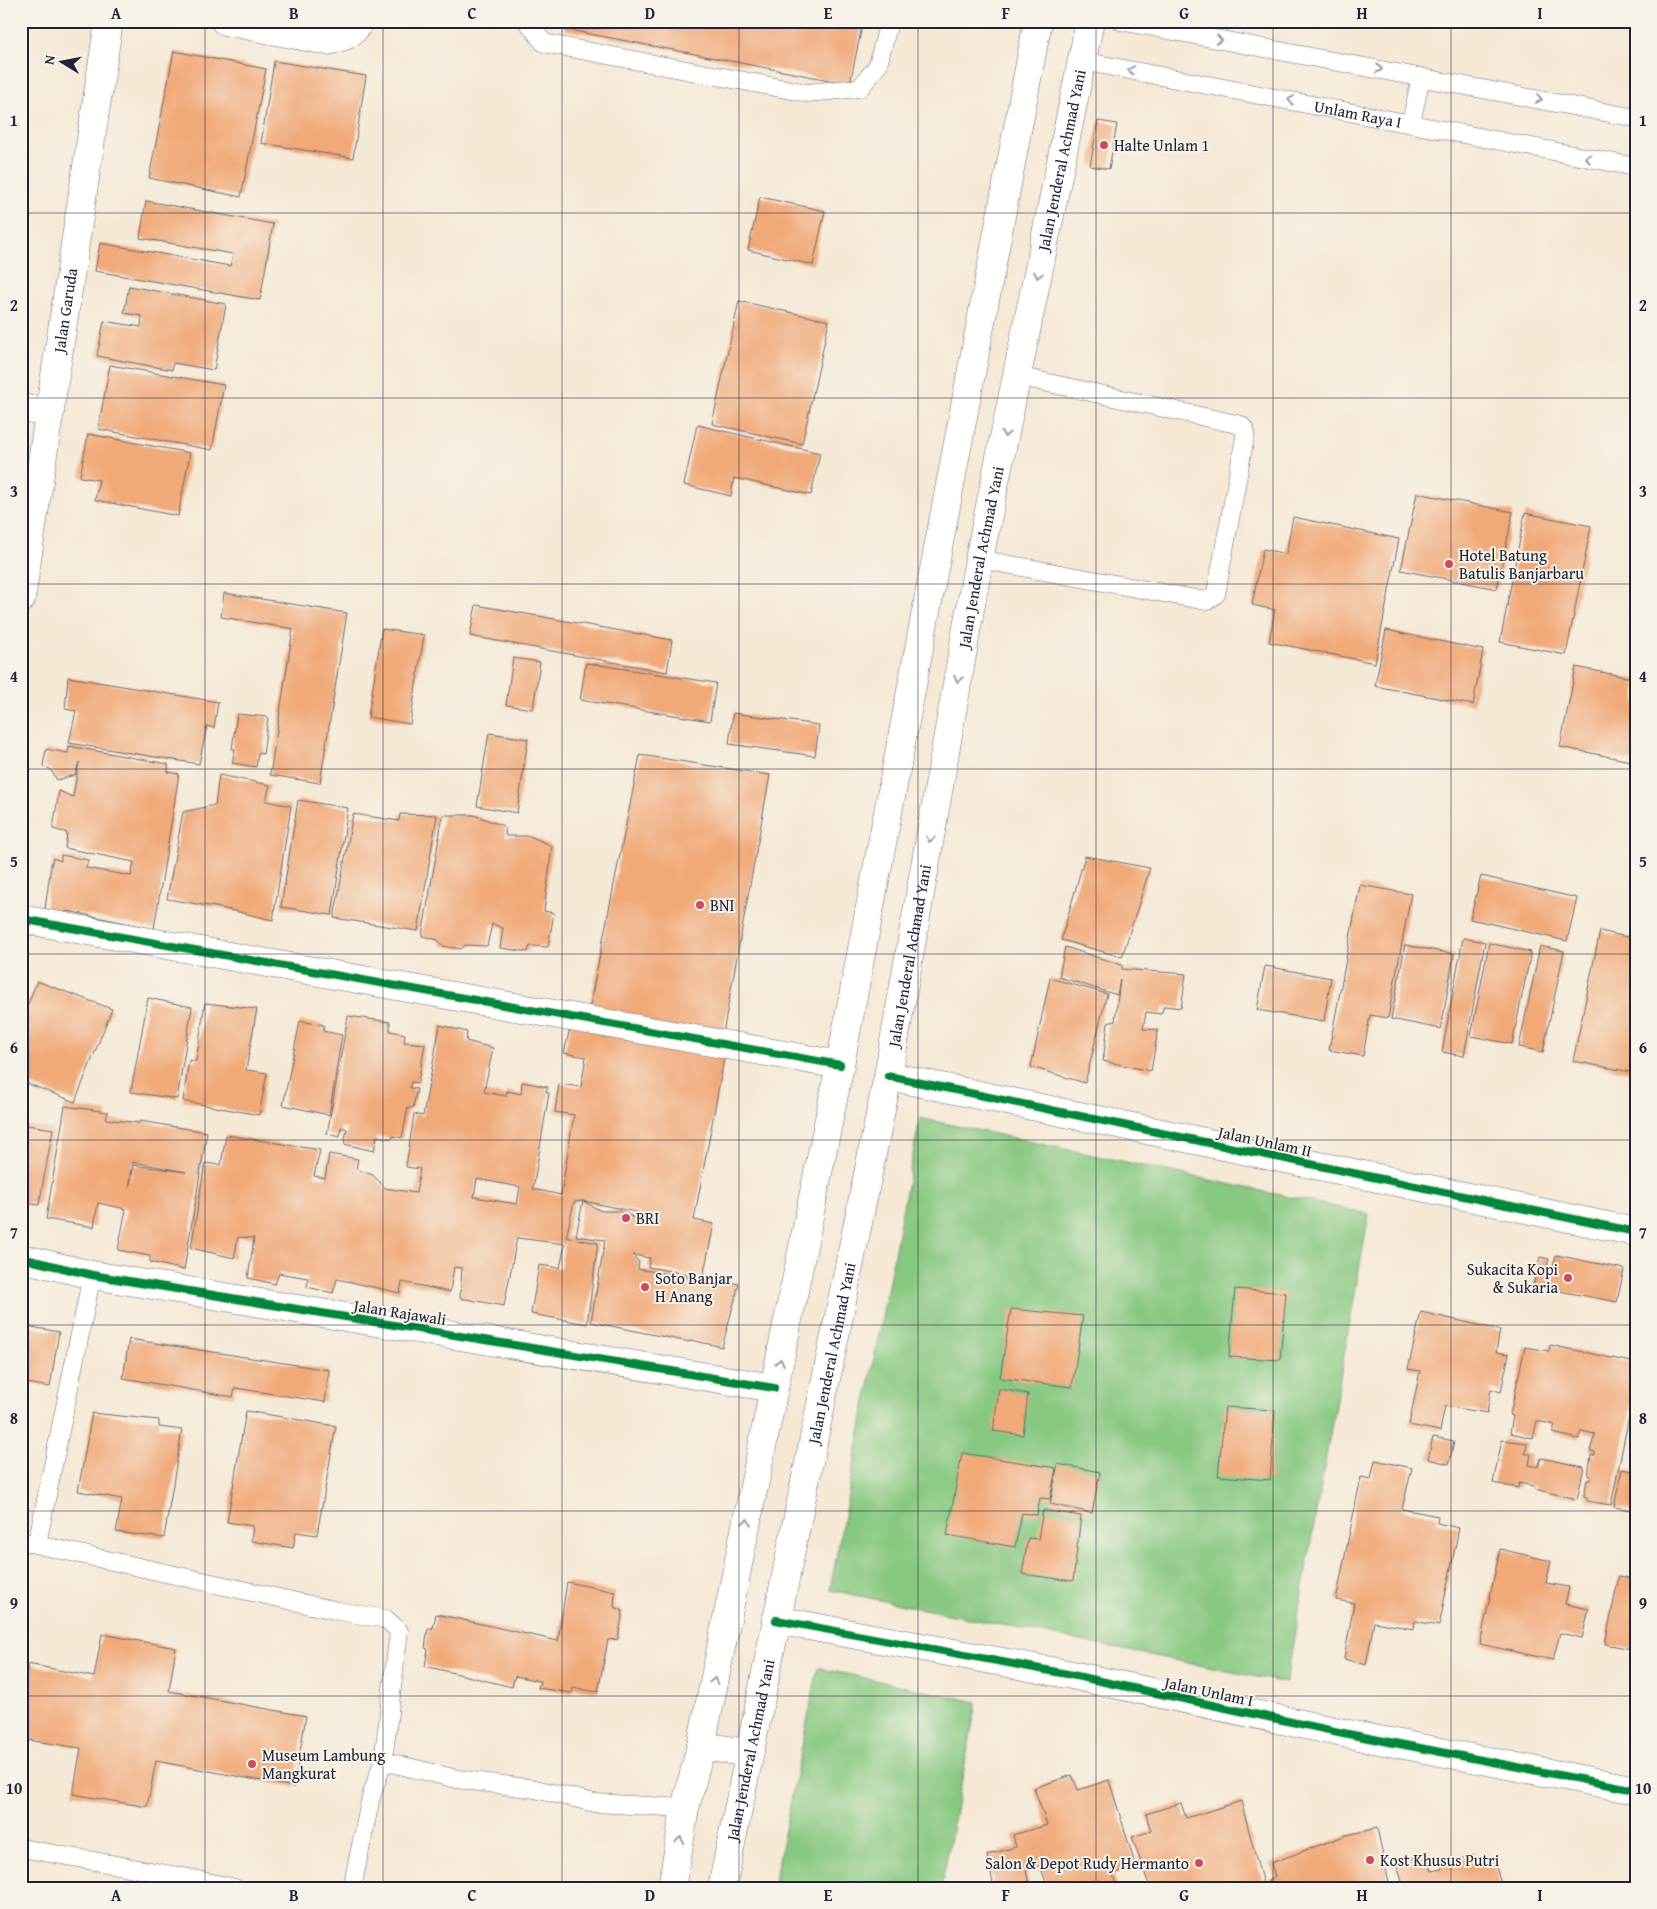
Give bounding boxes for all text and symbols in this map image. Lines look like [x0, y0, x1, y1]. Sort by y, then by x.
text: A [111, 1, 122, 25]
text: B [289, 1, 299, 25]
text: C [467, 1, 477, 25]
text: D [645, 1, 655, 25]
text: E [824, 1, 833, 25]
text: F [1002, 1, 1010, 25]
text: G [1179, 1, 1189, 25]
text: H [1356, 1, 1368, 25]
text: I [1537, 1, 1543, 25]
one-way arrow [1215, 34, 1224, 44]
north arrow [38, 38, 88, 88]
text: N [39, 53, 60, 66]
one-way arrow [1375, 63, 1383, 74]
one-way arrow [1127, 66, 1136, 76]
street label: Jalan Jenderal Achmad Yani [1030, 67, 1092, 255]
street label: Unlam Raya I [1312, 94, 1404, 134]
one-way arrow [1534, 94, 1543, 104]
one-way arrow [1287, 96, 1295, 106]
text: 1 [10, 108, 18, 132]
text: 1 [1639, 108, 1647, 132]
place label: Halte Unlam 1 [1114, 133, 1209, 157]
marker: Halte Unlam 1 [1098, 139, 1110, 151]
one-way arrow [1584, 153, 1592, 164]
street label: Jalan Garuda [46, 266, 83, 356]
one-way arrow [1033, 270, 1044, 279]
text: 2 [10, 293, 18, 317]
text: 2 [1639, 293, 1647, 317]
one-way arrow [1000, 429, 1011, 438]
street label: Jalan Jenderal Achmad Yani [951, 463, 1010, 652]
text: 3 [10, 479, 18, 503]
text: 3 [1639, 479, 1647, 503]
place label: Hotel Batung Batulis Banjarbaru [1459, 543, 1584, 585]
marker: Hotel Batung Batulis Banjarbaru [1443, 558, 1455, 570]
text: 4 [10, 664, 18, 688]
text: 4 [1639, 664, 1647, 688]
one-way arrow [954, 675, 964, 684]
one-way arrow [925, 835, 935, 844]
text: 5 [10, 849, 18, 873]
text: 5 [1639, 849, 1647, 873]
street label: Jalan Jenderal Achmad Yani [881, 862, 937, 1051]
place label: BNI [710, 893, 735, 917]
marker: BNI [694, 899, 706, 911]
text: 6 [10, 1035, 18, 1059]
text: 6 [1639, 1035, 1647, 1059]
street label: Jalan Unlam II [1214, 1119, 1314, 1163]
place label: BRI [636, 1206, 659, 1230]
marker: BRI [620, 1212, 632, 1224]
text: 7 [10, 1220, 18, 1244]
text: 7 [1639, 1220, 1647, 1244]
place label: Sukacita Kopi & Sukaria [1467, 1257, 1559, 1299]
street label: Jalan Jenderal Achmad Yani [801, 1260, 862, 1448]
place label: Soto Banjar H Anang [655, 1266, 733, 1308]
marker: Sukacita Kopi & Sukaria [1562, 1272, 1574, 1284]
marker: Soto Banjar H Anang [639, 1281, 651, 1293]
street label: Jalan Rajawali [350, 1293, 448, 1331]
one-way arrow [774, 1358, 784, 1367]
text: 8 [10, 1406, 18, 1430]
text: 8 [1639, 1406, 1647, 1430]
one-way arrow [741, 1517, 752, 1526]
text: 9 [10, 1591, 18, 1615]
text: 9 [1639, 1591, 1647, 1615]
street label: Jalan Jenderal Achmad Yani [720, 1656, 781, 1845]
street label: Jalan Unlam I [1160, 1669, 1256, 1712]
one-way arrow [709, 1676, 719, 1685]
place label: Museum Lambung Mangkurat [262, 1743, 385, 1785]
marker: Museum Lambung Mangkurat [246, 1758, 258, 1770]
text: 10 [6, 1776, 22, 1800]
text: 10 [1635, 1776, 1651, 1800]
one-way arrow [675, 1835, 685, 1844]
place label: Kost Khusus Putri [1380, 1848, 1500, 1872]
place label: Salon & Depot Rudy Hermanto [985, 1851, 1189, 1875]
marker: Kost Khusus Putri [1364, 1854, 1376, 1866]
marker: Salon & Depot Rudy Hermanto [1193, 1857, 1205, 1869]
text: A [111, 1883, 122, 1907]
text: B [289, 1883, 299, 1907]
text: C [467, 1883, 477, 1907]
text: D [645, 1883, 655, 1907]
text: E [824, 1883, 833, 1907]
text: F [1002, 1883, 1010, 1907]
text: G [1179, 1883, 1189, 1907]
text: H [1356, 1883, 1368, 1907]
text: I [1537, 1883, 1543, 1907]

